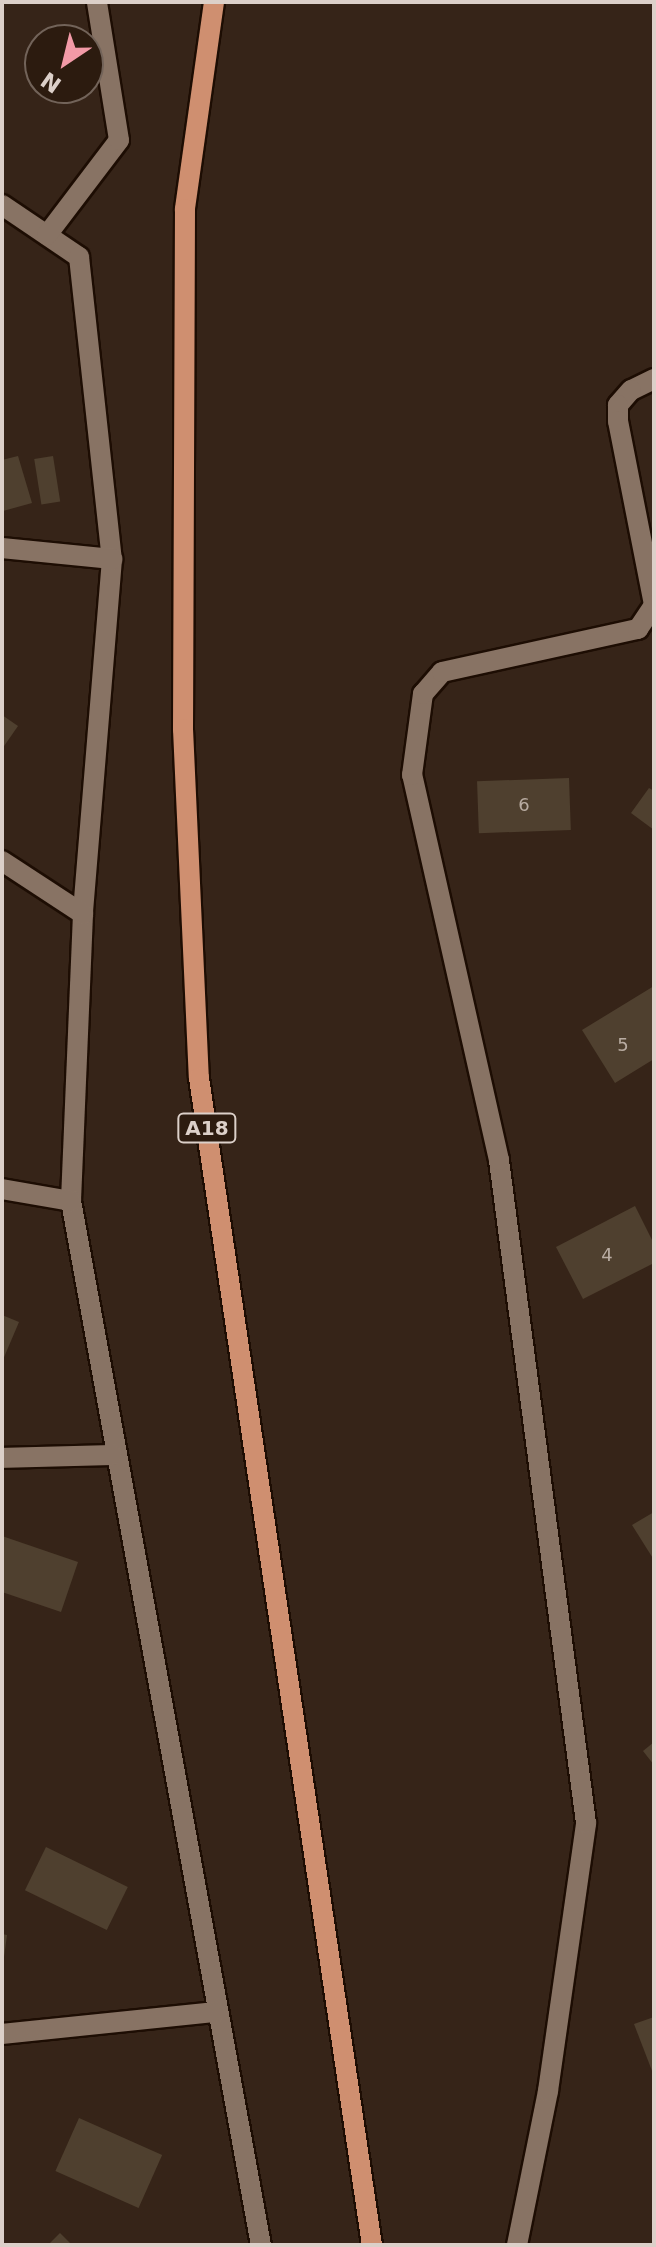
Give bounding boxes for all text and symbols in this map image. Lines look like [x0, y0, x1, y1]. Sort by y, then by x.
north arrow [24, 24, 104, 104]
text: N [36, 67, 66, 98]
house number: 6 [518, 794, 530, 816]
house number: 5 [617, 1034, 629, 1056]
road number: A18 [177, 1112, 237, 1144]
house number: 4 [601, 1244, 613, 1266]

